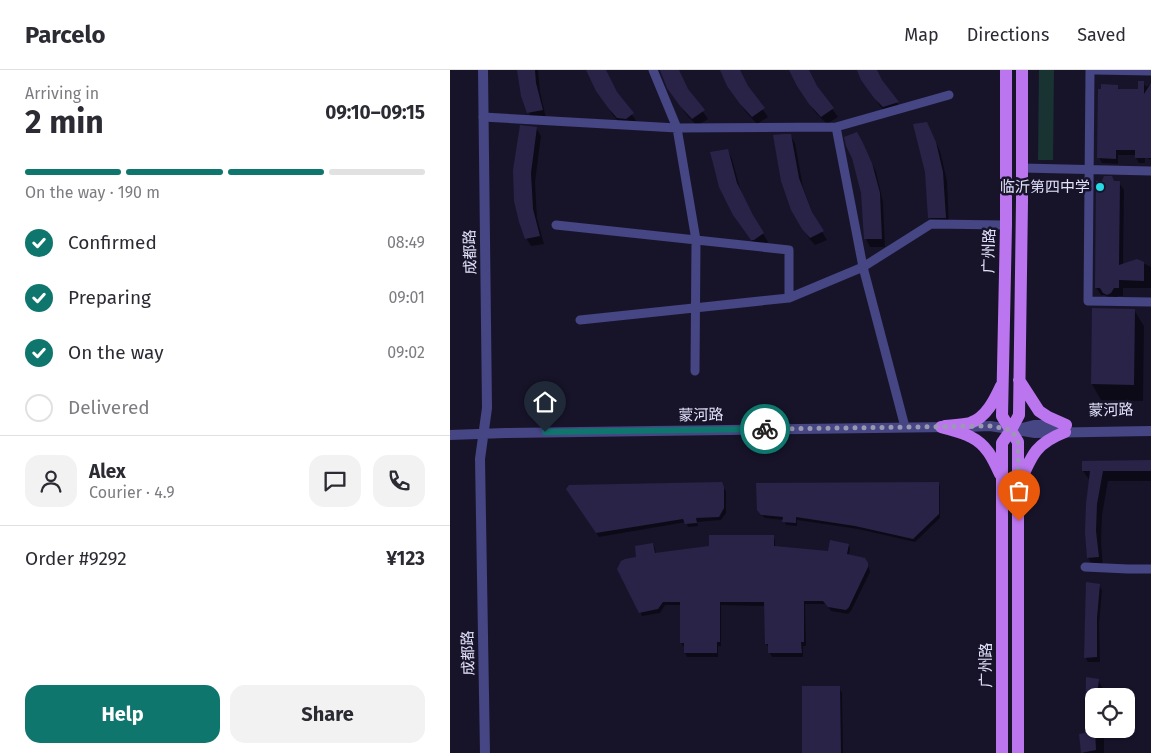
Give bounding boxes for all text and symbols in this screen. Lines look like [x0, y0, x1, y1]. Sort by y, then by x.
text: Parcelo [25, 21, 106, 49]
text: Map [904, 24, 939, 46]
text: Directions [967, 24, 1049, 46]
text: Saved [1077, 24, 1126, 46]
text: Arriving in [25, 84, 99, 103]
text: 09:10–09:15 [325, 101, 425, 124]
text: 2 min [25, 103, 104, 141]
place label: 临沂第四中学 [1000, 178, 1090, 196]
marker: 临沂第四中学 [1094, 181, 1106, 193]
text: On the way · 190 m [25, 183, 160, 202]
street label: 广州路 [980, 228, 998, 274]
icon: check [25, 229, 53, 257]
street label: 成都路 [461, 229, 479, 275]
text: Confirmed [68, 231, 157, 254]
text: 08:49 [387, 233, 425, 252]
icon: check [25, 284, 53, 312]
text: Preparing [68, 286, 151, 309]
text: 09:01 [389, 288, 425, 307]
icon: check [25, 339, 53, 367]
text: On the way [68, 341, 164, 364]
text: 09:02 [387, 343, 425, 362]
pin [524, 381, 566, 432]
icon: home [531, 388, 559, 416]
text: Delivered [68, 396, 150, 419]
street label: 蒙河路 [1088, 401, 1134, 419]
courier [740, 404, 790, 454]
street label: 蒙河路 [678, 406, 724, 424]
icon: bike [751, 415, 779, 443]
button: person [25, 455, 77, 507]
button: chat [309, 455, 361, 507]
button: phone [373, 455, 425, 507]
text: Alex [89, 460, 126, 483]
pin [998, 470, 1040, 521]
icon: bag [1005, 477, 1033, 505]
text: Courier · 4.9 [89, 483, 175, 502]
text: Order #9292 [25, 547, 127, 570]
text: ¥123 [386, 547, 425, 570]
street label: 成都路 [459, 630, 477, 676]
street label: 广州路 [977, 642, 995, 688]
button: Help [25, 685, 220, 743]
button: Share [230, 685, 425, 743]
map controls [1085, 688, 1135, 738]
button: locate [1085, 688, 1135, 738]

